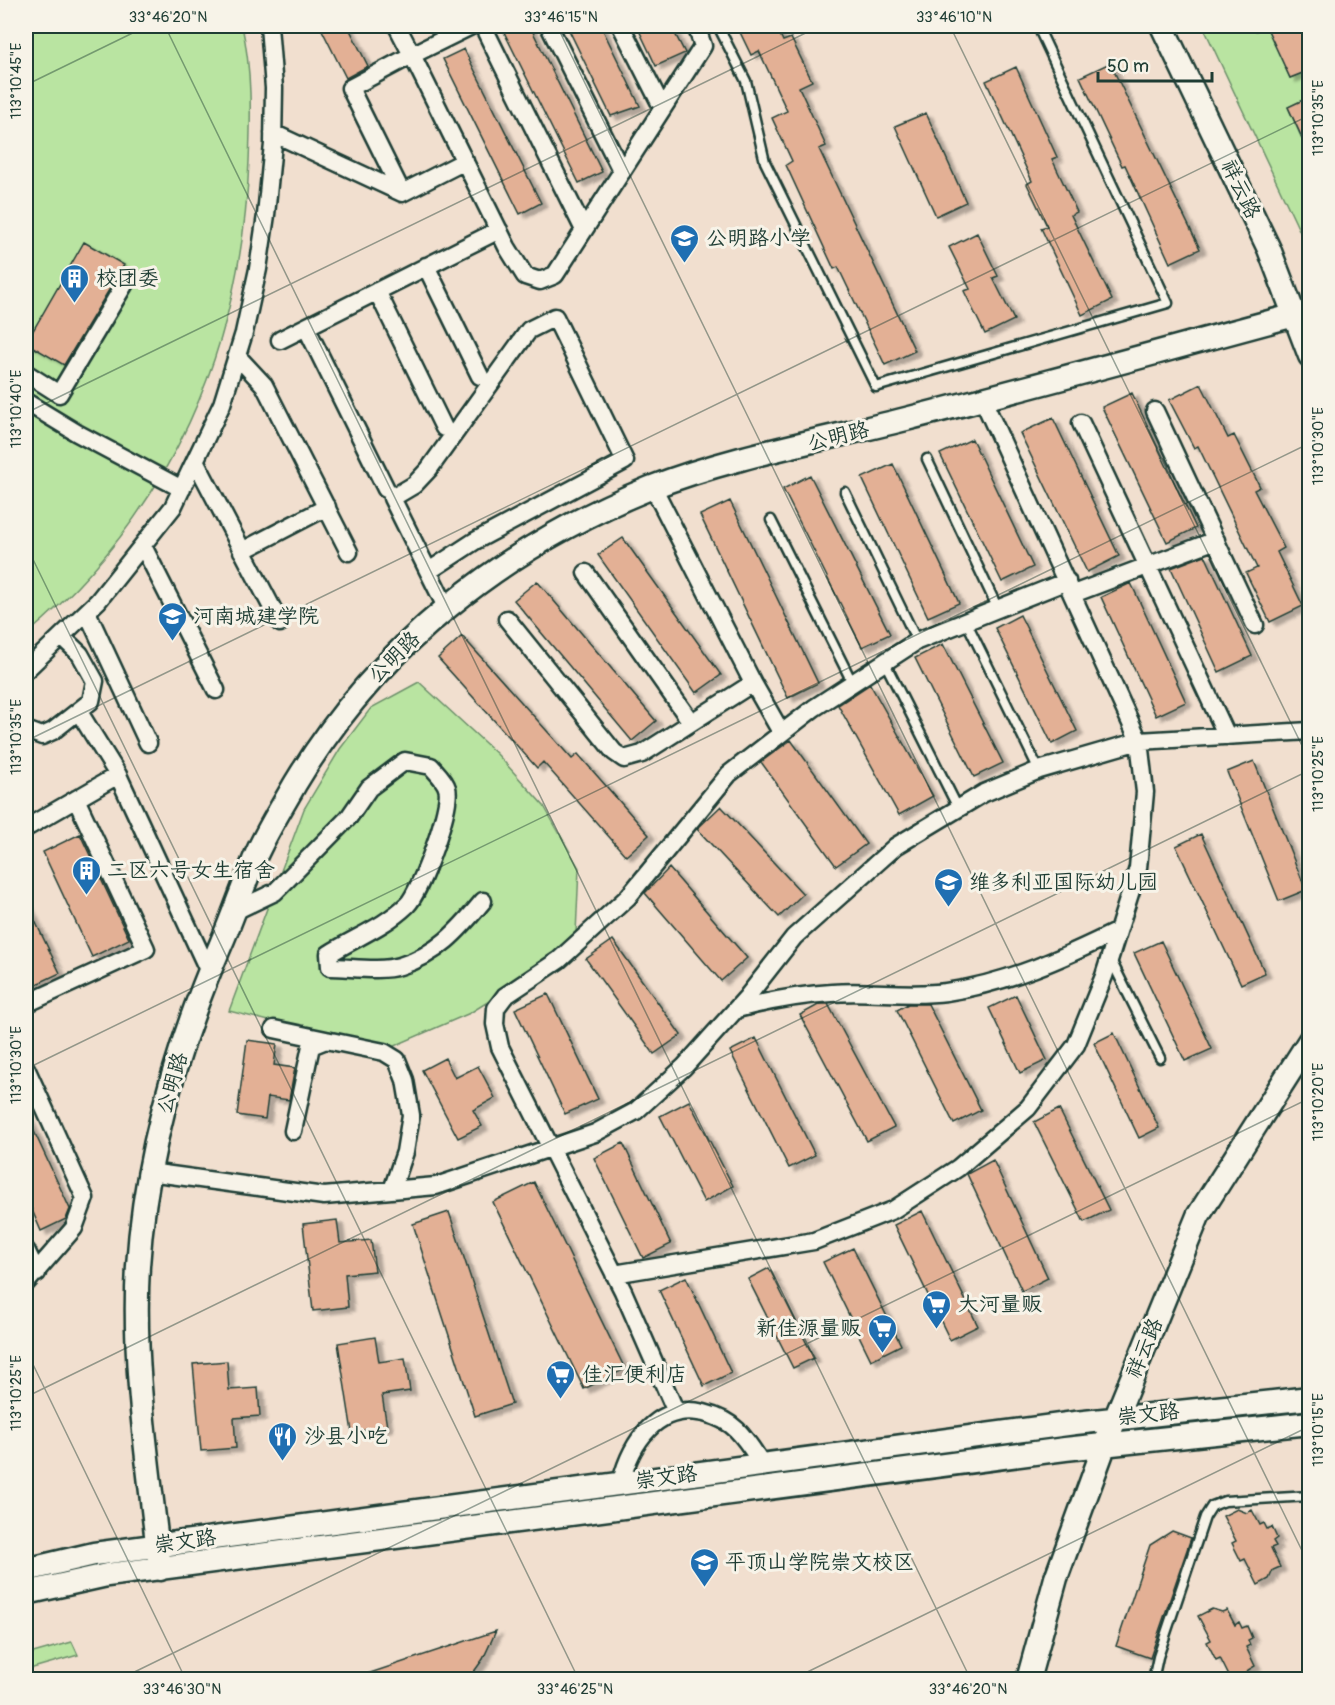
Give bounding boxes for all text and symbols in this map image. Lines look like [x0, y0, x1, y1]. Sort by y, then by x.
text: 33°46'20"N [129, 8, 207, 27]
text: 33°46'15"N [524, 8, 598, 27]
text: 33°46'10"N [916, 8, 992, 27]
text: 113°10'45"E [7, 43, 26, 119]
scale bar [1098, 45, 1212, 83]
text: 50 m [1107, 55, 1149, 78]
text: 113°10'35"E [1309, 80, 1328, 156]
street label: 祥云路 [1215, 155, 1266, 223]
school or university icon: 公明路小学 [669, 222, 701, 264]
place label: 公明路小学 [706, 225, 811, 252]
building icon: 校团委 [59, 262, 91, 304]
place label: 校团委 [96, 265, 159, 292]
text: 113°10'40"E [7, 370, 26, 448]
text: 113°10'30"E [1309, 407, 1328, 485]
street label: 公明路 [804, 416, 872, 457]
school or university icon: 河南城建学院 [156, 600, 188, 642]
place label: 河南城建学院 [193, 603, 319, 630]
street label: 公明路 [363, 626, 426, 689]
text: 113°10'35"E [7, 699, 26, 775]
text: 113°10'25"E [1309, 736, 1328, 812]
building icon: 二区六号女生宿舍 [70, 854, 102, 896]
place label: 二区六号女生宿舍 [107, 857, 275, 884]
school or university icon: 维多利亚国际幼儿园 [932, 866, 964, 908]
place label: 维多利亚国际幼儿园 [969, 869, 1158, 896]
text: 113°10'30"E [7, 1026, 26, 1104]
street label: 公明路 [151, 1049, 194, 1117]
text: 113°10'20"E [1309, 1063, 1328, 1141]
supermarket icon: 大河量贩 [921, 1288, 953, 1330]
place label: 大河量贩 [958, 1291, 1042, 1318]
supermarket icon: 新佳源量贩 [866, 1312, 898, 1354]
street label: 祥云路 [1120, 1314, 1169, 1382]
place label: 新佳源量贩 [756, 1315, 861, 1342]
text: 113°10'25"E [7, 1355, 26, 1431]
supermarket icon: 佳汇便利店 [545, 1358, 577, 1400]
place label: 佳汇便利店 [582, 1361, 687, 1388]
text: 113°10'15"E [1309, 1393, 1328, 1467]
street label: 崇文路 [1115, 1398, 1181, 1431]
restaurant icon: 沙县小吃 [267, 1420, 299, 1462]
place label: 沙县小吃 [304, 1423, 388, 1450]
street label: 崇文路 [633, 1460, 699, 1495]
street label: 崇文路 [152, 1524, 218, 1559]
school or university icon: 平顶山学院崇文校区 [688, 1546, 720, 1588]
place label: 平顶山学院崇文校区 [725, 1549, 914, 1576]
text: 33°46'30"N [143, 1680, 221, 1699]
text: 33°46'25"N [537, 1680, 613, 1699]
text: 33°46'20"N [929, 1680, 1007, 1699]

